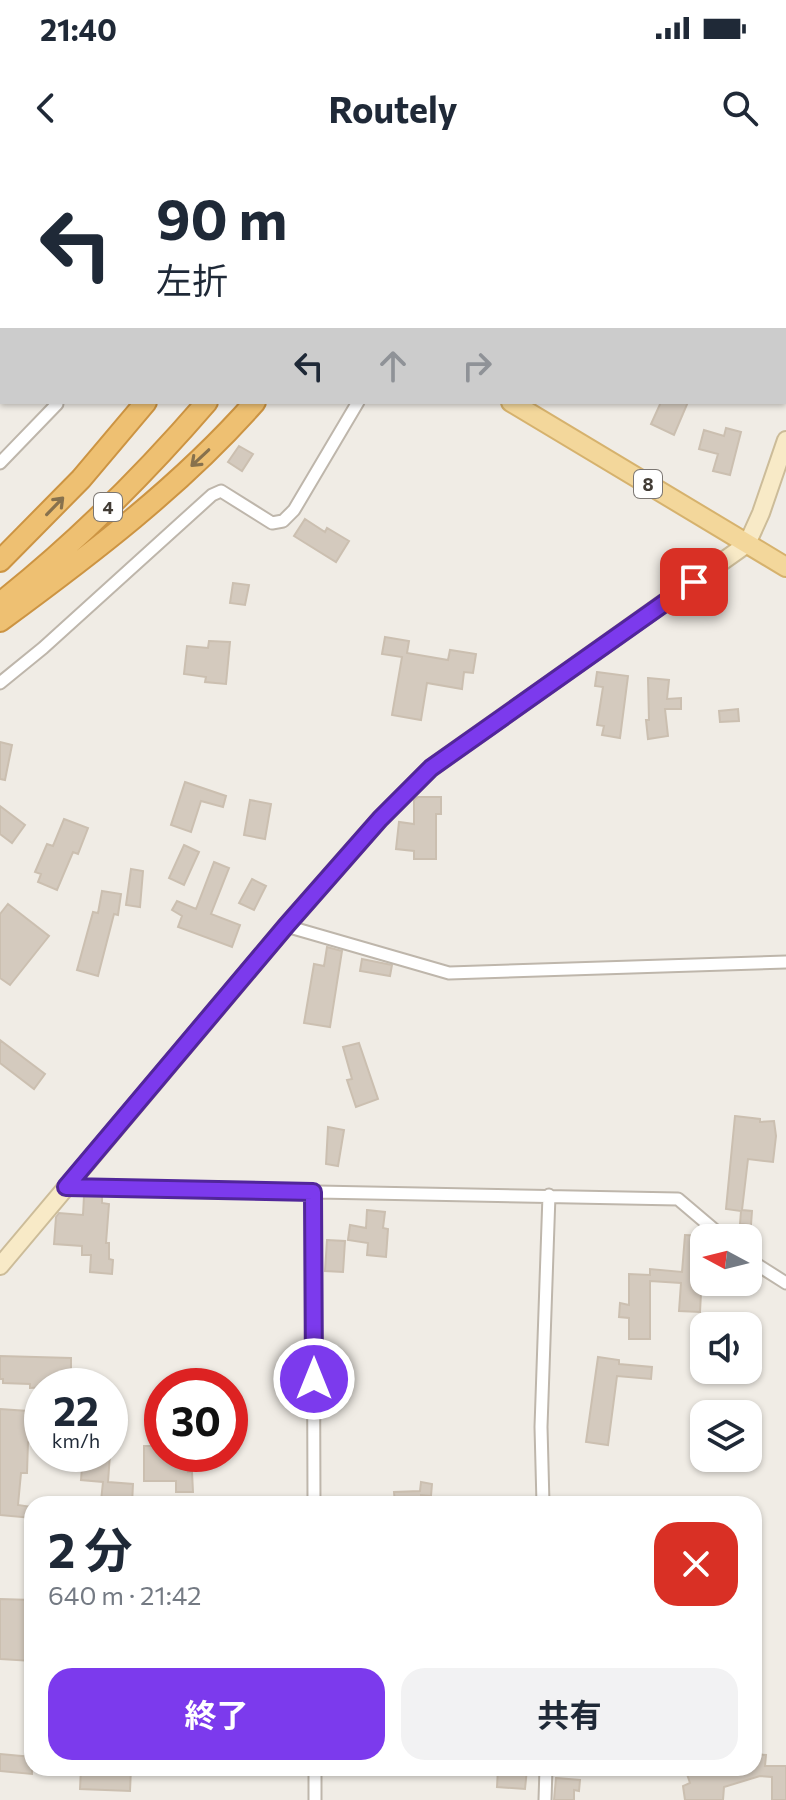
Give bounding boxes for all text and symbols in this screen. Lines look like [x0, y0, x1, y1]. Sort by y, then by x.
text: 21:40 [40, 10, 117, 47]
icon: back [24, 86, 68, 130]
text: Routely [328, 86, 458, 130]
icon: search [718, 86, 762, 130]
text: 90 m [156, 183, 287, 252]
icon: left [24, 192, 128, 296]
text: 左折 [156, 257, 228, 301]
icon: left [287, 344, 331, 388]
icon: ahead [371, 344, 415, 388]
icon: right [455, 344, 499, 388]
one-way arrow [190, 448, 210, 467]
road number: 8 [634, 470, 662, 498]
road number: 4 [94, 493, 122, 521]
one-way arrow [45, 497, 64, 516]
pin [660, 548, 728, 616]
icon: arrive [672, 560, 716, 604]
north arrow [690, 1224, 762, 1296]
map controls [690, 1224, 762, 1472]
button: sound [690, 1312, 762, 1384]
position arrow [272, 1337, 356, 1421]
speed limit sign: 30 [144, 1368, 248, 1472]
text: 22 [53, 1385, 99, 1434]
button: layers [690, 1400, 762, 1472]
text: km/h [52, 1428, 100, 1452]
text: 2 分 [48, 1519, 132, 1578]
button: close [654, 1522, 738, 1606]
text: 640 m · 21:42 [48, 1579, 201, 1610]
button: 終了 [48, 1668, 385, 1760]
button: 共有 [401, 1668, 738, 1760]

